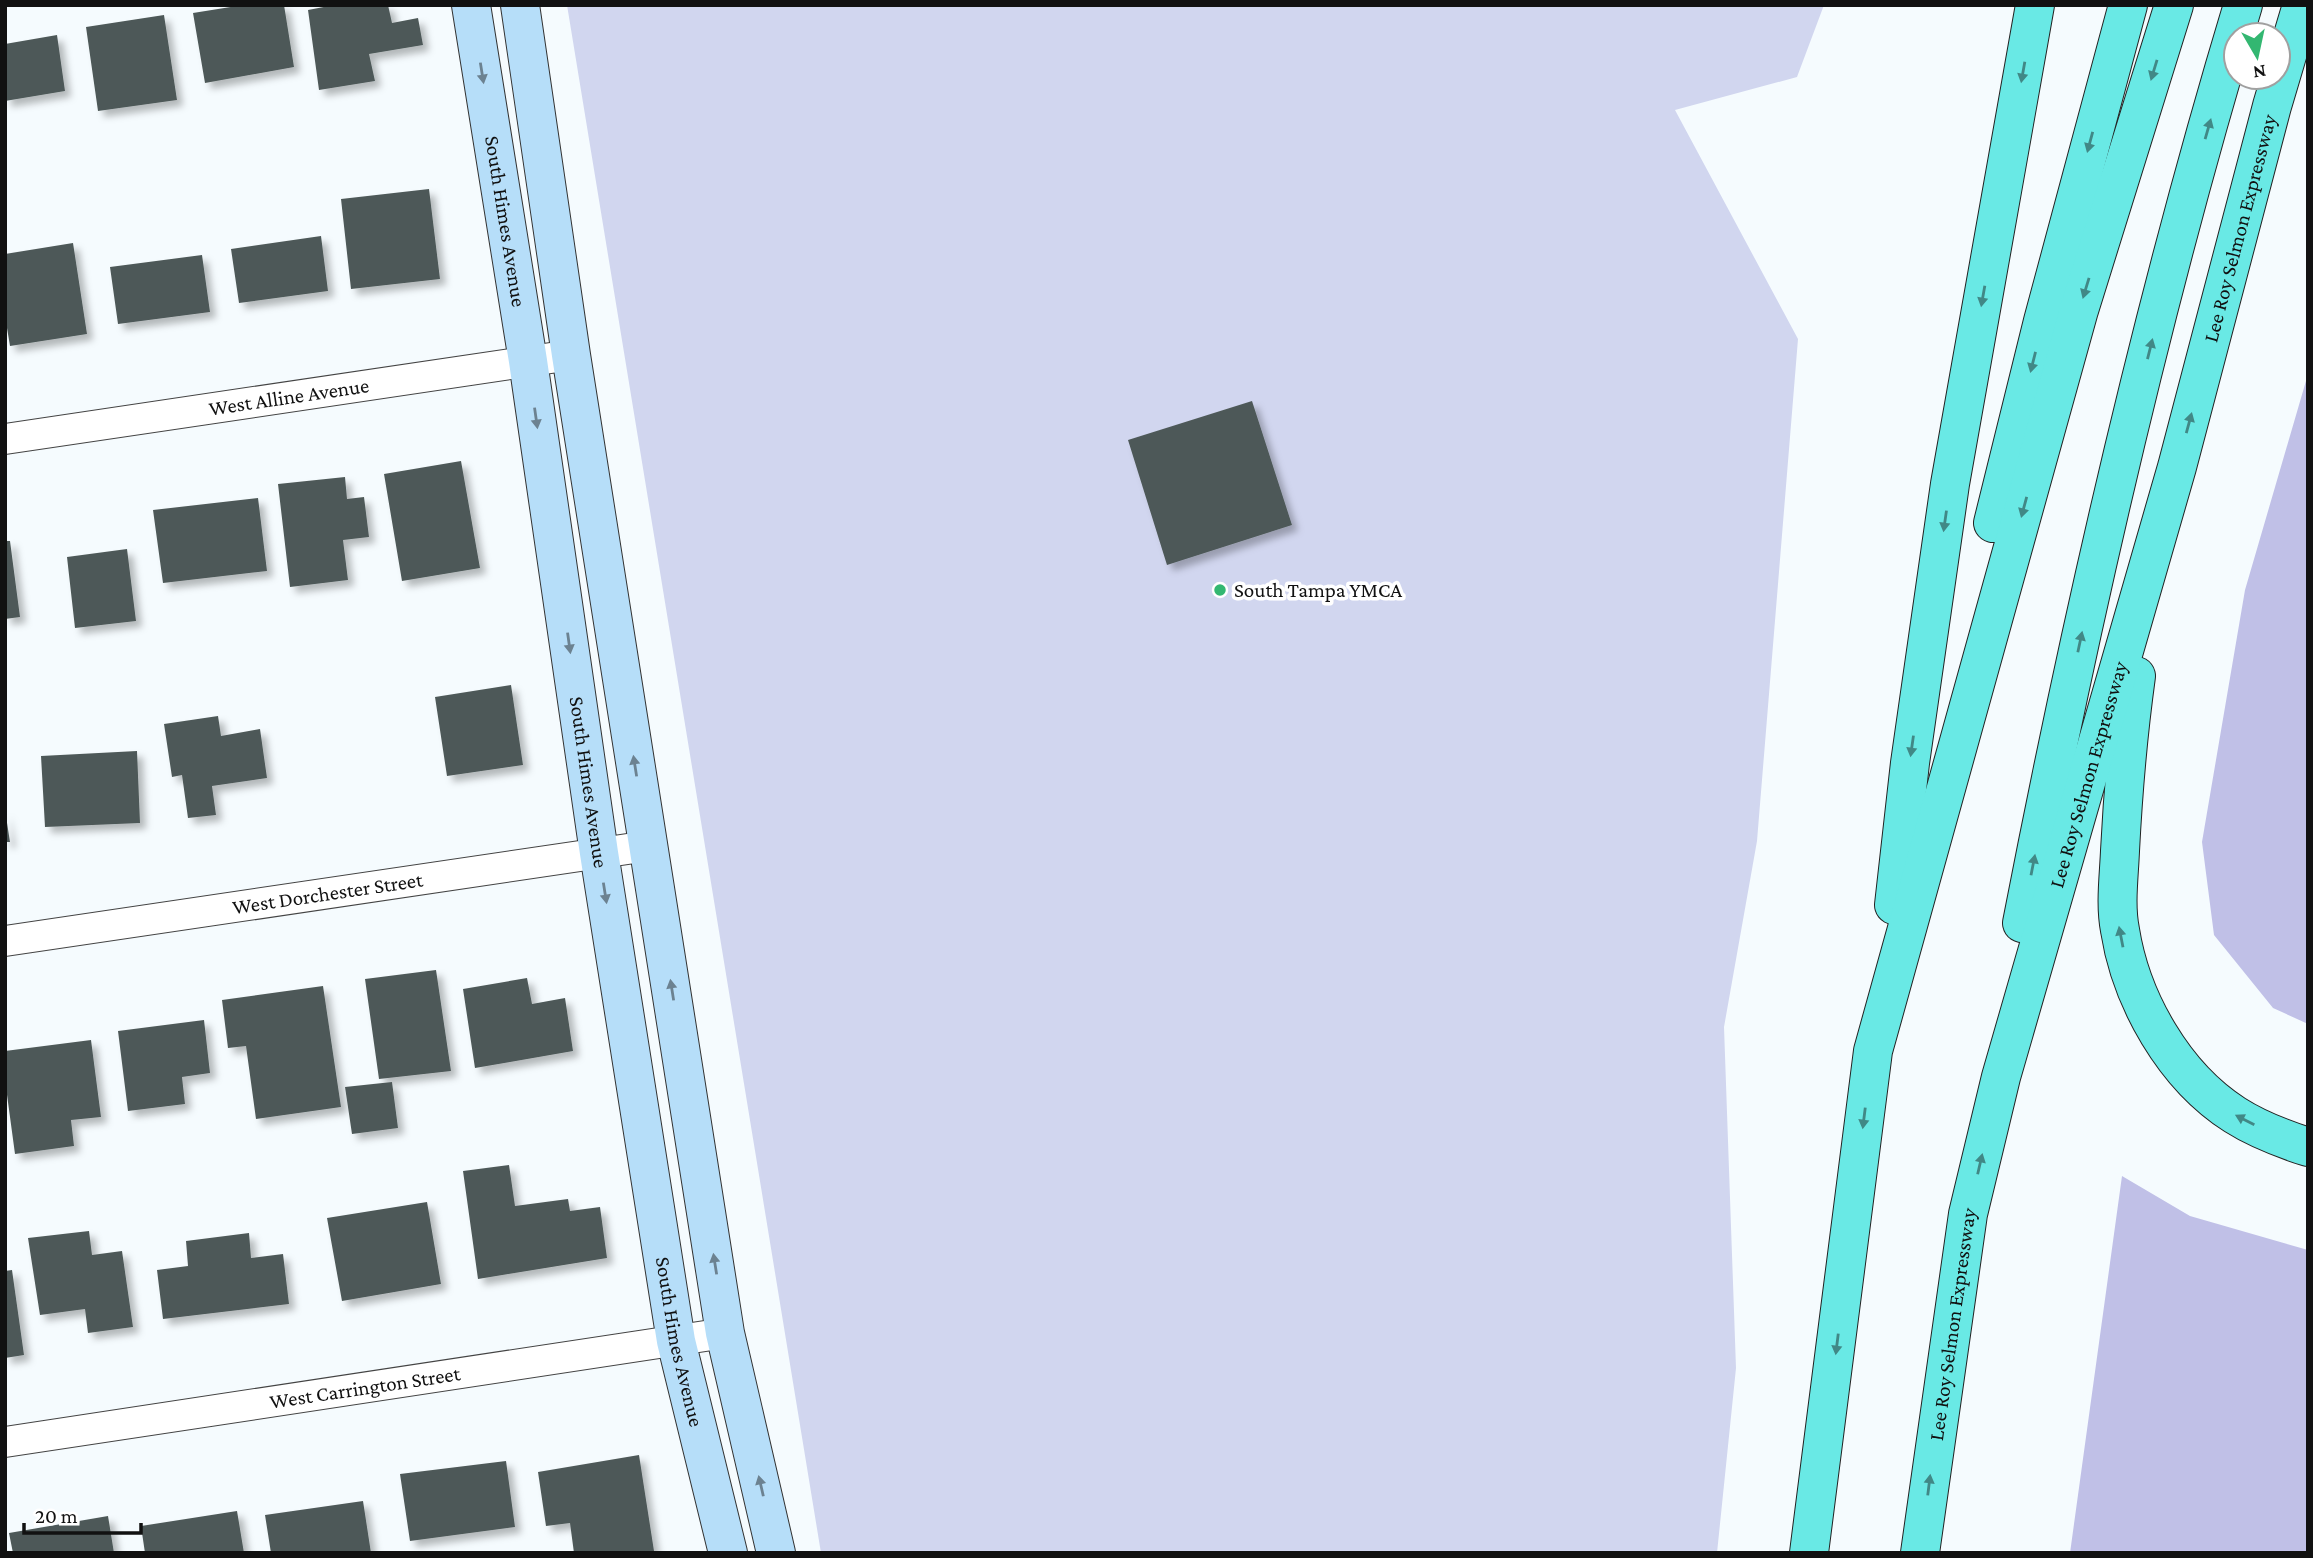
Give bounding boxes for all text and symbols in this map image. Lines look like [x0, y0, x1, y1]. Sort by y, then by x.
north arrow [2222, 21, 2292, 91]
one-way arrow [2148, 60, 2158, 81]
one-way arrow [2017, 61, 2028, 83]
text: N [2251, 61, 2268, 84]
one-way arrow [477, 62, 488, 84]
street label: Lee Roy Selmon Expressway [2198, 111, 2281, 345]
one-way arrow [2203, 118, 2213, 139]
one-way arrow [2085, 132, 2095, 153]
street label: South Himes Avenue [480, 134, 531, 309]
one-way arrow [2080, 277, 2091, 298]
one-way arrow [1977, 285, 1988, 307]
one-way arrow [2145, 338, 2156, 360]
one-way arrow [2027, 351, 2038, 373]
street label: West Alline Avenue [207, 373, 371, 421]
one-way arrow [531, 407, 542, 429]
one-way arrow [2184, 412, 2194, 433]
one-way arrow [2018, 496, 2029, 518]
one-way arrow [1939, 510, 1950, 532]
place label: South Tampa YMCA [1234, 578, 1402, 602]
marker: South Tampa YMCA [1212, 582, 1228, 598]
one-way arrow [2074, 631, 2085, 653]
one-way arrow [564, 633, 575, 655]
street label: Lee Roy Selmon Expressway [2044, 658, 2132, 891]
street label: South Himes Avenue [565, 695, 613, 870]
one-way arrow [1906, 735, 1917, 757]
one-way arrow [629, 755, 640, 777]
one-way arrow [2028, 853, 2039, 875]
street label: West Dorchester Street [231, 867, 425, 919]
one-way arrow [600, 882, 611, 904]
one-way arrow [2115, 926, 2126, 948]
one-way arrow [666, 979, 677, 1001]
one-way arrow [1859, 1107, 1870, 1129]
one-way arrow [2235, 1114, 2255, 1126]
one-way arrow [1975, 1153, 1986, 1175]
street label: Lee Roy Selmon Expressway [1924, 1205, 1981, 1442]
one-way arrow [709, 1253, 720, 1275]
street label: South Himes Avenue [651, 1255, 709, 1429]
one-way arrow [1831, 1333, 1842, 1355]
street label: West Carrington Street [268, 1361, 463, 1414]
one-way arrow [1924, 1474, 1935, 1496]
one-way arrow [755, 1475, 766, 1497]
scale bar [24, 1492, 142, 1536]
text: 20 m [35, 1504, 78, 1528]

